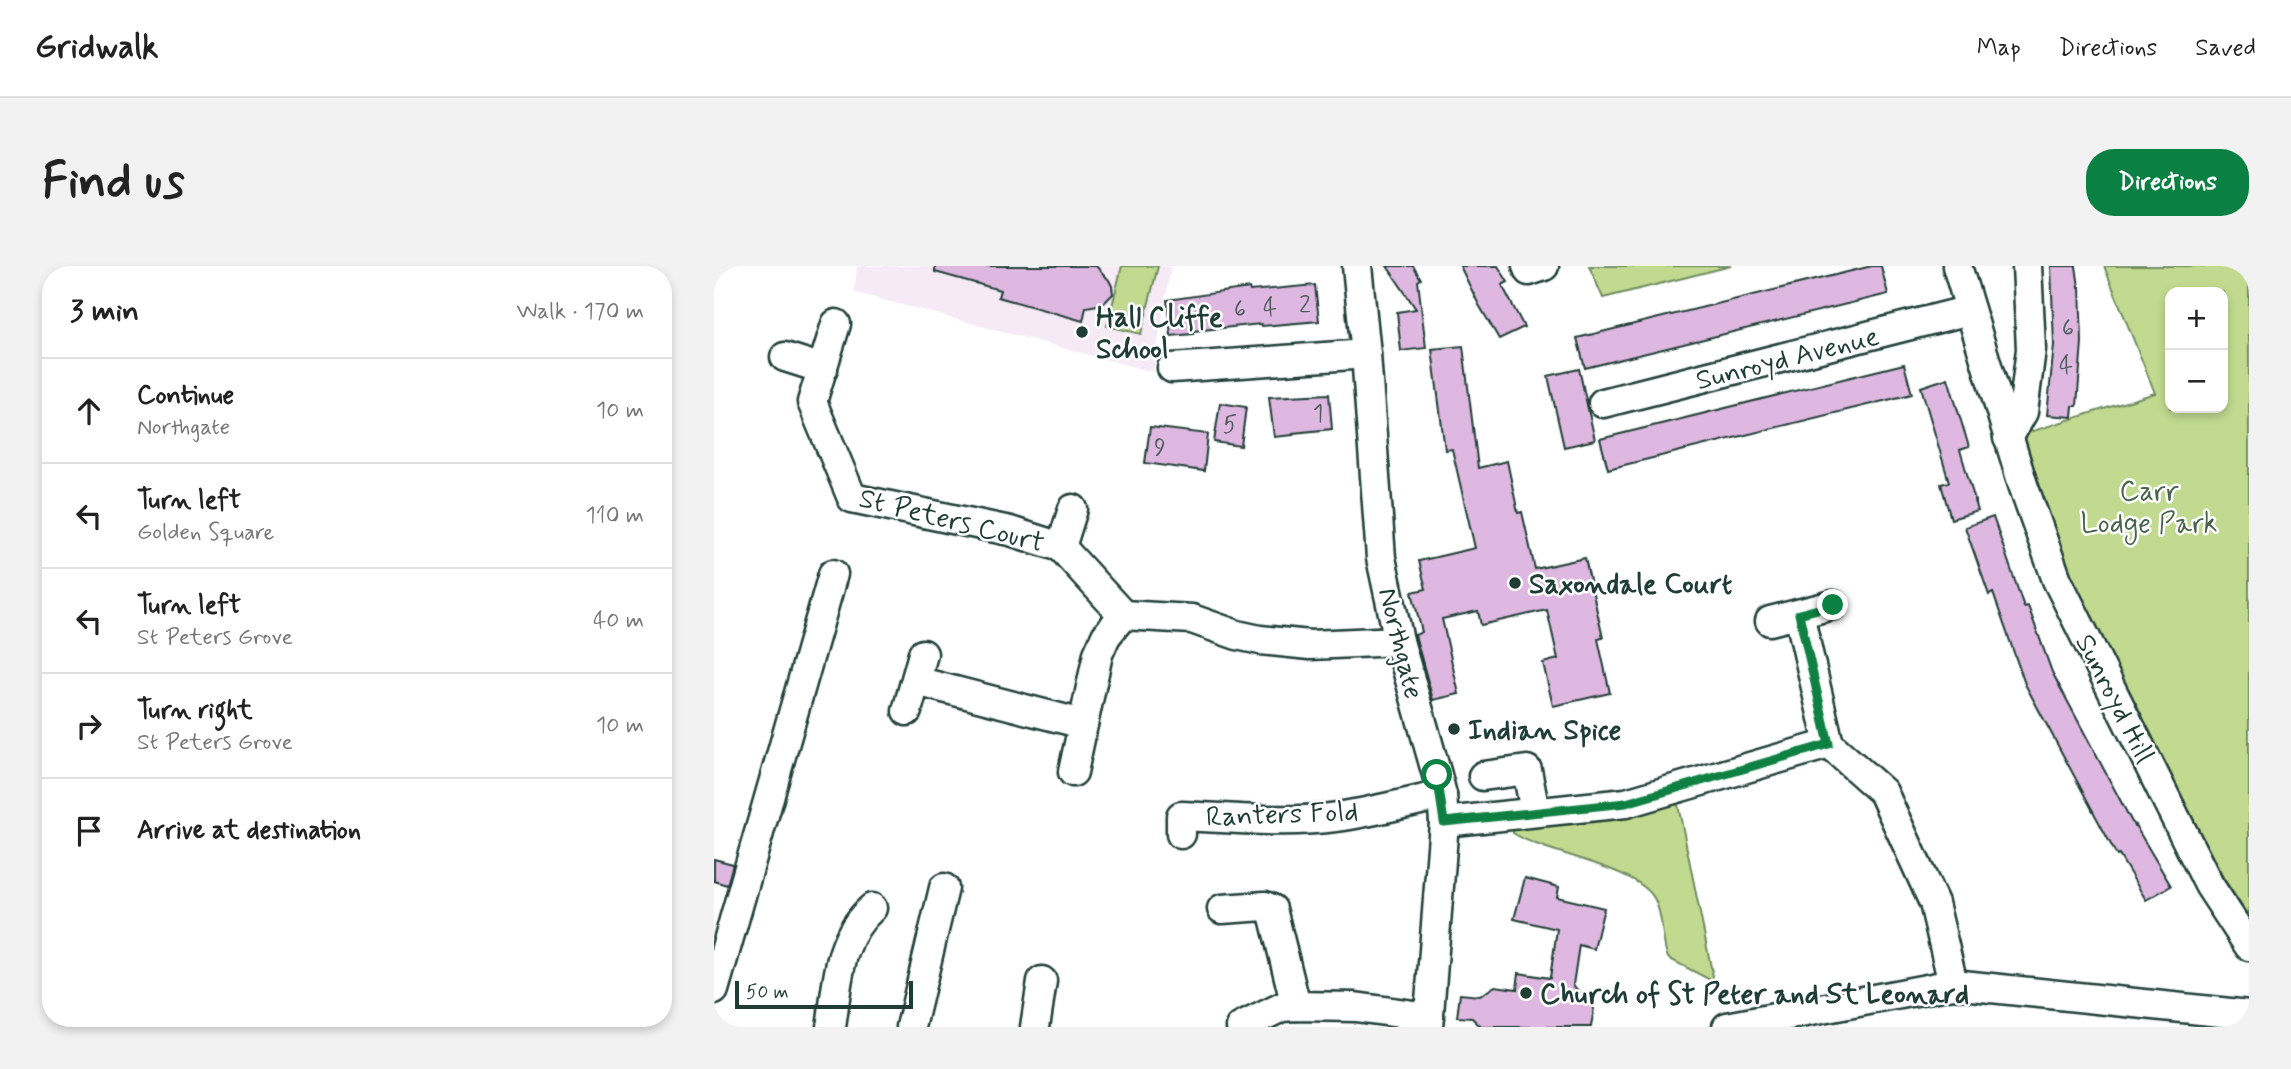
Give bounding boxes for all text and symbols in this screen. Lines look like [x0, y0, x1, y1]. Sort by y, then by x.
text: Gridwalk [35, 26, 159, 70]
text: Map [1977, 33, 2021, 64]
text: Directions [2059, 33, 2157, 64]
text: Saved [2195, 33, 2256, 64]
button: Directions [2086, 149, 2249, 216]
text: Find us [42, 150, 185, 215]
map controls [2165, 287, 2228, 413]
button: + [2165, 287, 2228, 350]
house number: 2 [1299, 290, 1311, 321]
text: 3 min [70, 292, 139, 331]
house number: 4 [1263, 293, 1277, 324]
house number: 6 [1234, 294, 1246, 325]
text: Walk · 170 m [516, 297, 644, 327]
place label: Hall Cliffe School [1096, 300, 1223, 369]
house number: 6 [2062, 313, 2074, 344]
street label: Sunroyd Avenue [1692, 319, 1883, 400]
marker: Hall Cliffe School [1074, 324, 1090, 340]
button: − [2165, 350, 2228, 413]
house number: 4 [2059, 351, 2073, 382]
text: Continue [137, 379, 234, 413]
icon: ahead [70, 392, 108, 430]
text: 10 m [596, 396, 644, 426]
house number: 1 [1313, 399, 1323, 430]
house number: 5 [1223, 410, 1237, 441]
text: Northgate [137, 413, 230, 443]
house number: 9 [1154, 433, 1166, 464]
park label: Carr Lodge Park [2081, 474, 2218, 545]
street label: St Peters Court [855, 481, 1048, 562]
text: Turn left [137, 484, 241, 518]
icon: left [70, 497, 108, 535]
text: 110 m [585, 501, 644, 531]
text: Golden Square [137, 518, 274, 548]
place label: Saxondale Court [1529, 567, 1733, 604]
marker: Saxondale Court [1507, 575, 1523, 591]
street label: Northgate [1368, 584, 1431, 703]
text: Turn left [137, 589, 241, 623]
route end [1817, 589, 1848, 620]
icon: left [70, 602, 108, 640]
text: 40 m [593, 606, 644, 636]
text: St Peters Grove [137, 623, 293, 653]
street label: Sunroyd Hill [2065, 628, 2162, 770]
text: Turn right [137, 694, 253, 728]
icon: right [70, 707, 108, 745]
text: 10 m [596, 711, 644, 741]
place label: Indian Spice [1468, 713, 1621, 750]
marker: Indian Spice [1446, 721, 1462, 737]
text: St Peters Grove [137, 728, 293, 758]
route start [1421, 759, 1452, 790]
street label: Ranters Fold [1205, 794, 1359, 837]
icon: arrive [70, 812, 108, 850]
text: Arrive at destination [137, 814, 361, 848]
place label: Church of St Peter and St Leonard [1540, 977, 1969, 1014]
scale bar [735, 978, 914, 1010]
text: 50 m [746, 980, 789, 1005]
marker: Church of St Peter and St Leonard [1518, 985, 1534, 1001]

